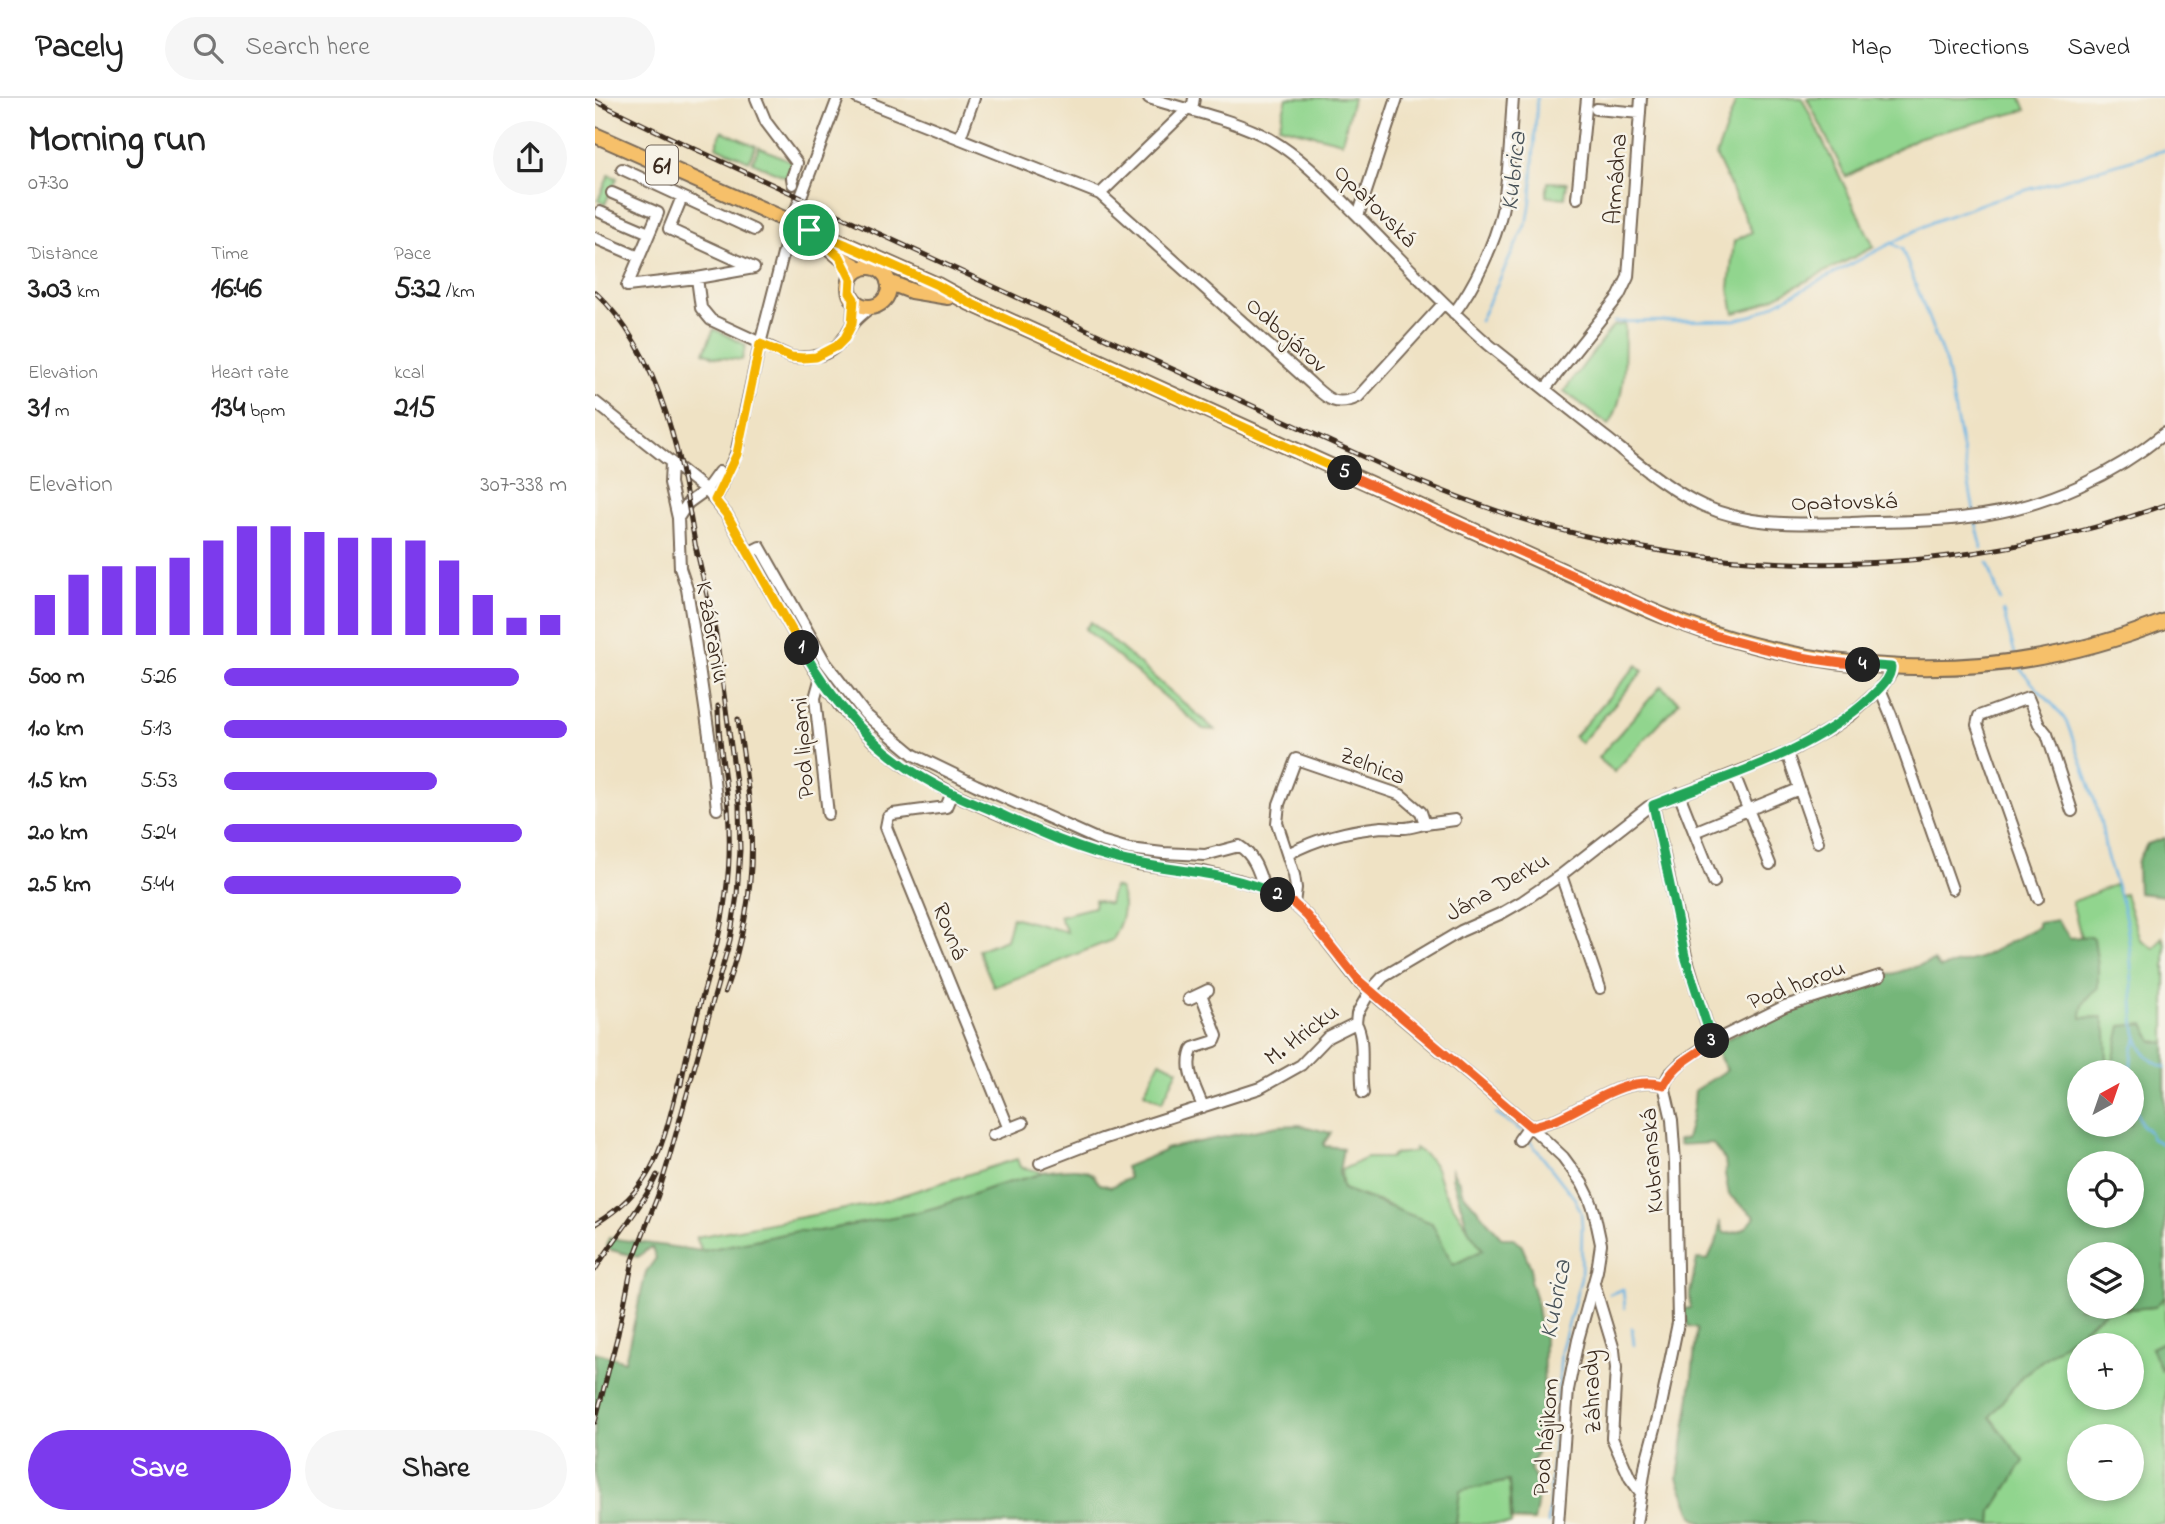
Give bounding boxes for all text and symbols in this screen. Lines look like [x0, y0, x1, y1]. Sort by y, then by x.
search box [165, 17, 655, 80]
text: Pacely [35, 24, 123, 72]
icon: search [189, 29, 227, 67]
text: Search here [245, 29, 370, 67]
text: Map [1851, 31, 1892, 66]
text: Directions [1930, 31, 2029, 66]
text: Saved [2067, 31, 2130, 66]
text: Morning run [28, 113, 206, 169]
button: share [493, 121, 567, 195]
water label: Kubrica [1492, 129, 1538, 213]
street label: Armádna [1597, 132, 1638, 226]
road number: 61 [646, 146, 678, 184]
street label: Opatovská [1324, 157, 1424, 257]
text: 07:30 [28, 167, 69, 200]
pin [779, 200, 839, 260]
icon: arrive [790, 211, 828, 249]
text: Distance [28, 241, 98, 268]
text: Time [211, 241, 249, 268]
text: Pace [394, 241, 431, 268]
text: 3.03 [28, 268, 72, 312]
text: 16:46 [211, 268, 262, 312]
text: 5:32 [394, 268, 441, 312]
text: km [72, 279, 100, 306]
text: /km [441, 279, 475, 306]
street label: Odbojárov [1236, 289, 1335, 383]
text: Elevation [28, 360, 98, 387]
text: Heart rate [211, 360, 289, 387]
text: kcal [394, 360, 424, 387]
text: 31 [28, 387, 50, 431]
text: 134 [211, 387, 245, 431]
text: 215 [394, 387, 436, 431]
text: m [50, 398, 69, 425]
text: bpm [245, 398, 285, 425]
pin: 5 [1327, 456, 1363, 490]
text: 5 [1339, 459, 1350, 486]
text: Elevation [28, 469, 113, 502]
text: 307–338 m [480, 469, 567, 502]
street label: Opatovská [1791, 485, 1898, 522]
street label: K zábraniu [684, 579, 737, 686]
pin: 1 [785, 630, 819, 666]
text: 1 [798, 634, 805, 661]
pin: 4 [1845, 648, 1881, 682]
text: 4 [1859, 651, 1866, 678]
text: 500 m [28, 661, 85, 694]
text: 5:26 [140, 661, 177, 694]
street label: Pod lipami [783, 696, 826, 800]
text: 1.0 km [28, 713, 84, 746]
text: 5:13 [140, 713, 172, 746]
street label: Zelnica [1334, 739, 1410, 796]
text: 1.5 km [28, 765, 87, 798]
text: 5:53 [140, 765, 178, 798]
text: 2.0 km [28, 817, 88, 850]
text: 5:24 [140, 817, 176, 850]
street label: Jána Derku [1440, 844, 1557, 932]
text: 2.5 km [28, 869, 91, 902]
text: 5:44 [140, 869, 174, 902]
pin: 2 [1261, 878, 1295, 912]
text: 2 [1273, 881, 1282, 908]
street label: Rovná [921, 898, 976, 966]
street label: Pod horou [1743, 952, 1851, 1021]
street label: M. Hricku [1258, 996, 1347, 1076]
pin: 3 [1695, 1024, 1729, 1058]
text: 3 [1708, 1027, 1715, 1054]
north arrow [2067, 1060, 2144, 1138]
map controls [2067, 1060, 2144, 1501]
street label: Kubranská [1632, 1107, 1675, 1214]
button: locate [2067, 1151, 2144, 1228]
button: layers [2067, 1242, 2144, 1319]
water label: Kubrica [1531, 1256, 1583, 1342]
button: + [2067, 1333, 2144, 1410]
street label: Záhrady [1575, 1349, 1613, 1435]
street label: Pod hájikom [1525, 1377, 1570, 1498]
button: − [2067, 1424, 2144, 1501]
button: Save [28, 1430, 291, 1510]
button: Share [305, 1430, 567, 1510]

